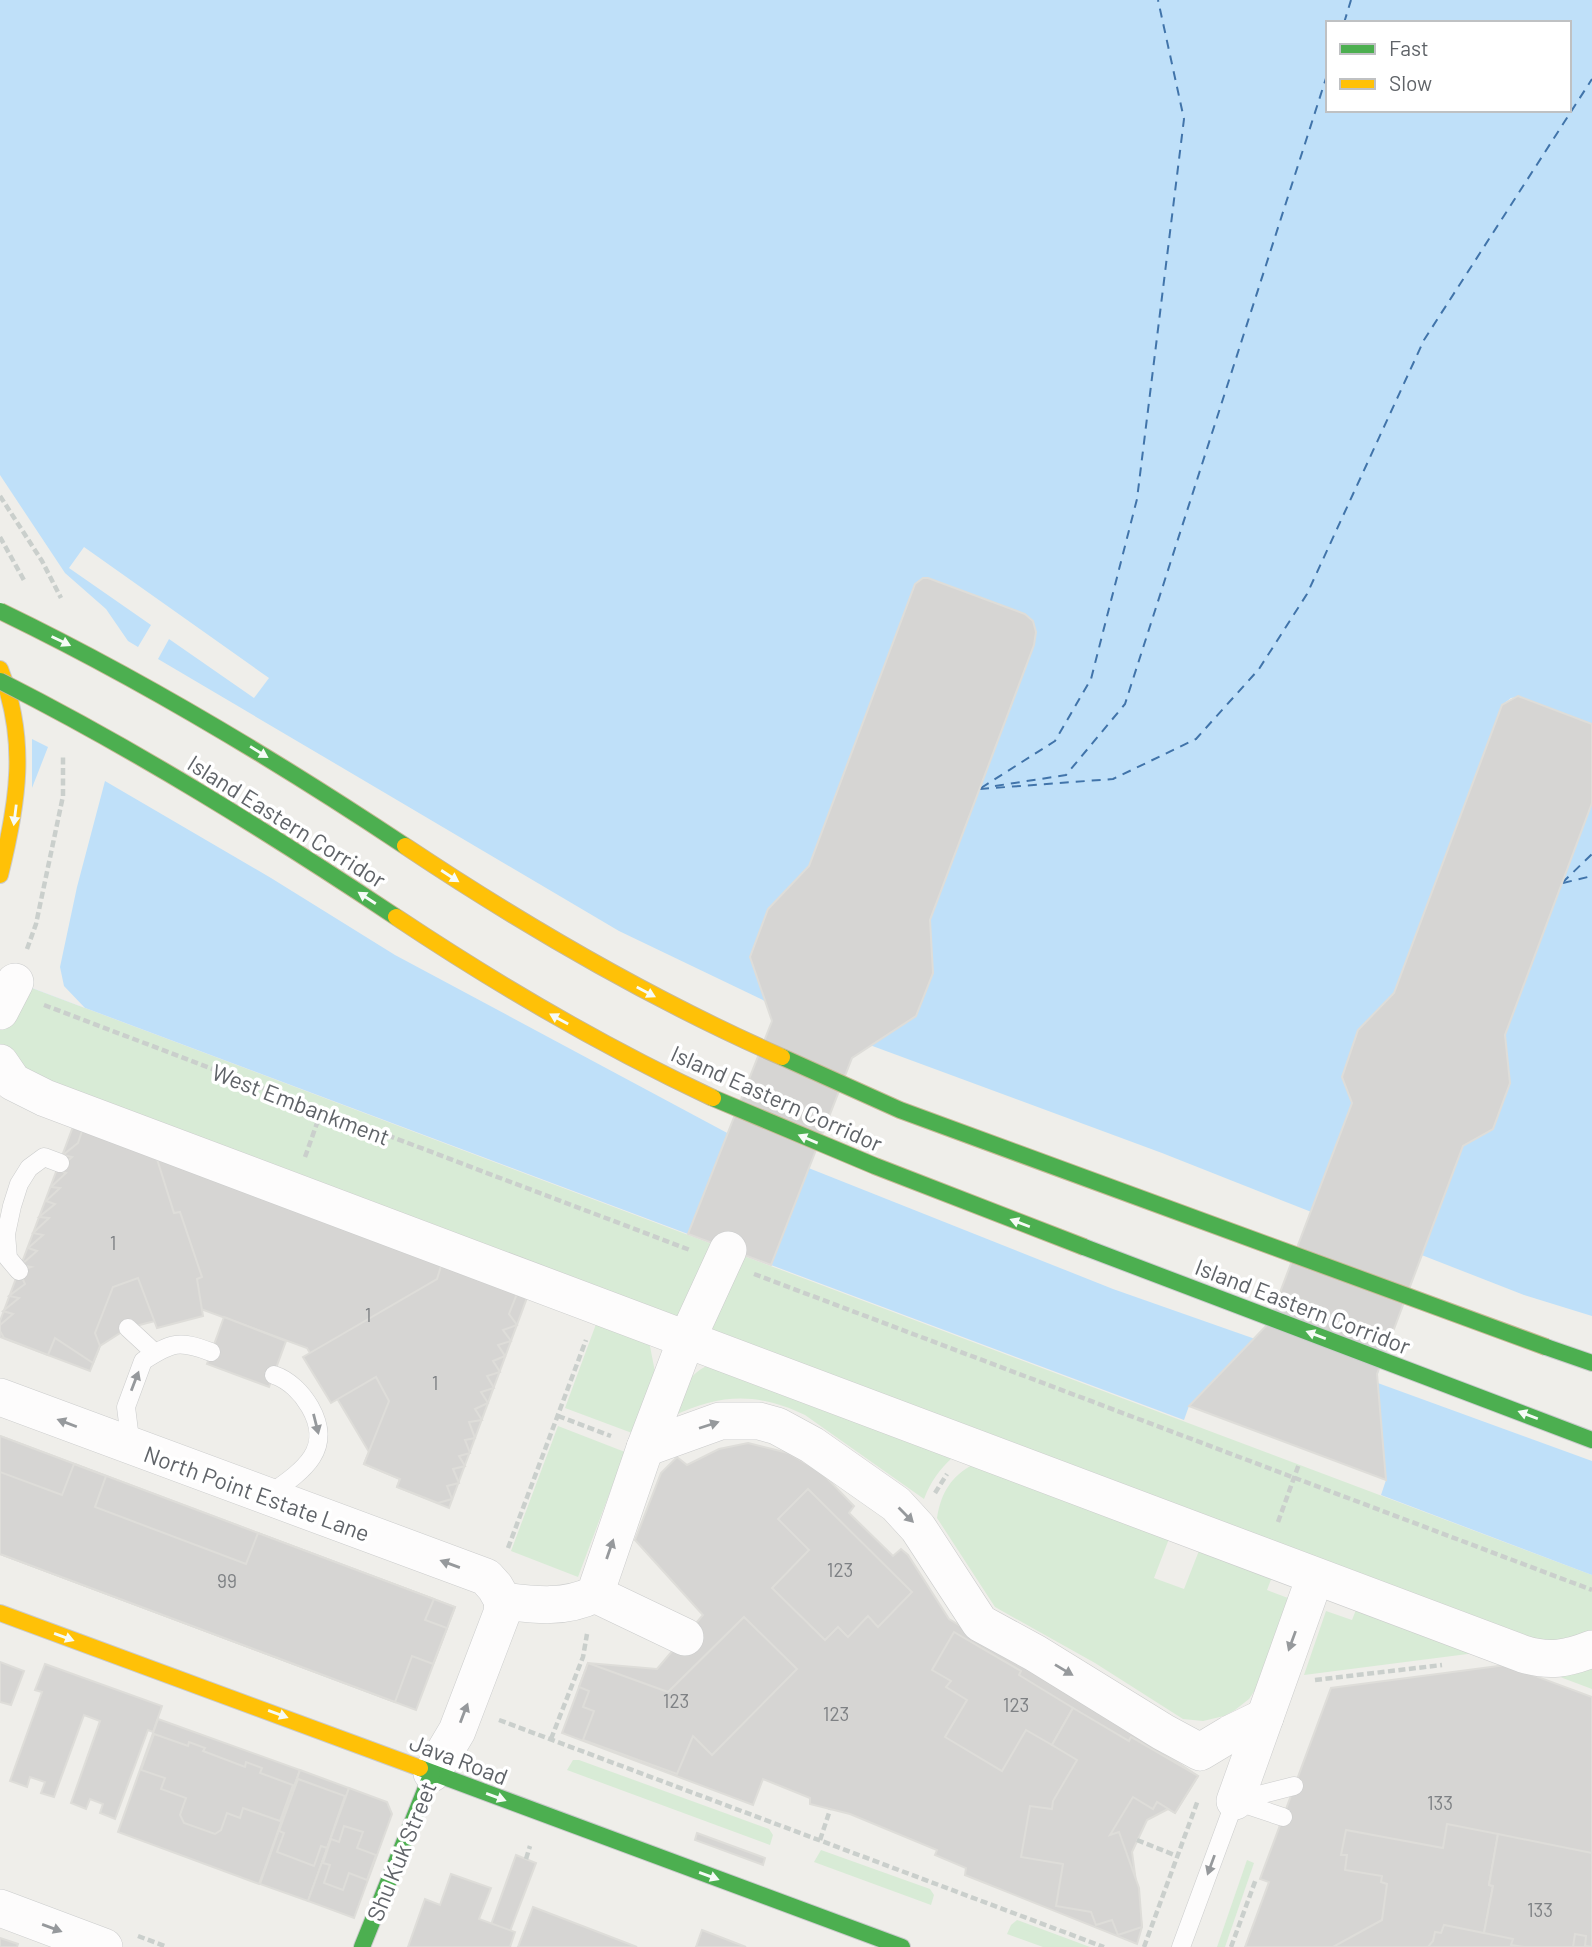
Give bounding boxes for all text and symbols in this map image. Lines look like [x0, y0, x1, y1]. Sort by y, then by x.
legend [1326, 21, 1571, 112]
text: Fast [1389, 35, 1429, 60]
text: Slow [1389, 70, 1432, 95]
one-way arrow [51, 635, 71, 646]
one-way arrow [250, 746, 269, 759]
street label: Island Eastern Corridor [183, 749, 392, 894]
one-way arrow [9, 805, 20, 827]
one-way arrow [441, 869, 459, 883]
one-way arrow [358, 891, 376, 905]
one-way arrow [636, 986, 656, 997]
one-way arrow [550, 1013, 569, 1025]
street label: Island Eastern Corridor [667, 1039, 888, 1157]
street label: West Embankment [208, 1057, 394, 1151]
one-way arrow [798, 1134, 819, 1145]
one-way arrow [1009, 1217, 1030, 1228]
house number: 1 [110, 1231, 116, 1254]
street label: Island Eastern Corridor [1191, 1252, 1415, 1360]
house number: 1 [365, 1303, 371, 1326]
one-way arrow [1305, 1329, 1326, 1340]
one-way arrow [130, 1370, 141, 1391]
house number: 1 [432, 1371, 438, 1394]
one-way arrow [1518, 1410, 1539, 1421]
one-way arrow [311, 1414, 322, 1436]
one-way arrow [57, 1417, 78, 1428]
one-way arrow [698, 1419, 719, 1429]
street label: North Point Estate Lane [140, 1439, 374, 1547]
one-way arrow [898, 1506, 914, 1523]
one-way arrow [605, 1538, 616, 1559]
one-way arrow [439, 1558, 460, 1569]
house number: 123 [827, 1558, 853, 1581]
house number: 99 [217, 1569, 237, 1592]
one-way arrow [1286, 1630, 1297, 1651]
one-way arrow [54, 1631, 75, 1642]
one-way arrow [1055, 1663, 1074, 1676]
house number: 123 [663, 1689, 689, 1712]
house number: 123 [1003, 1693, 1029, 1716]
house number: 123 [823, 1702, 849, 1725]
one-way arrow [458, 1703, 469, 1724]
one-way arrow [268, 1709, 289, 1720]
street label: Java Road [406, 1728, 512, 1790]
street label: Shu Kuk Street [360, 1777, 442, 1925]
house number: 133 [1427, 1791, 1453, 1814]
one-way arrow [485, 1792, 506, 1803]
one-way arrow [1206, 1854, 1217, 1875]
one-way arrow [699, 1871, 720, 1882]
house number: 133 [1527, 1898, 1553, 1921]
one-way arrow [42, 1922, 63, 1933]

